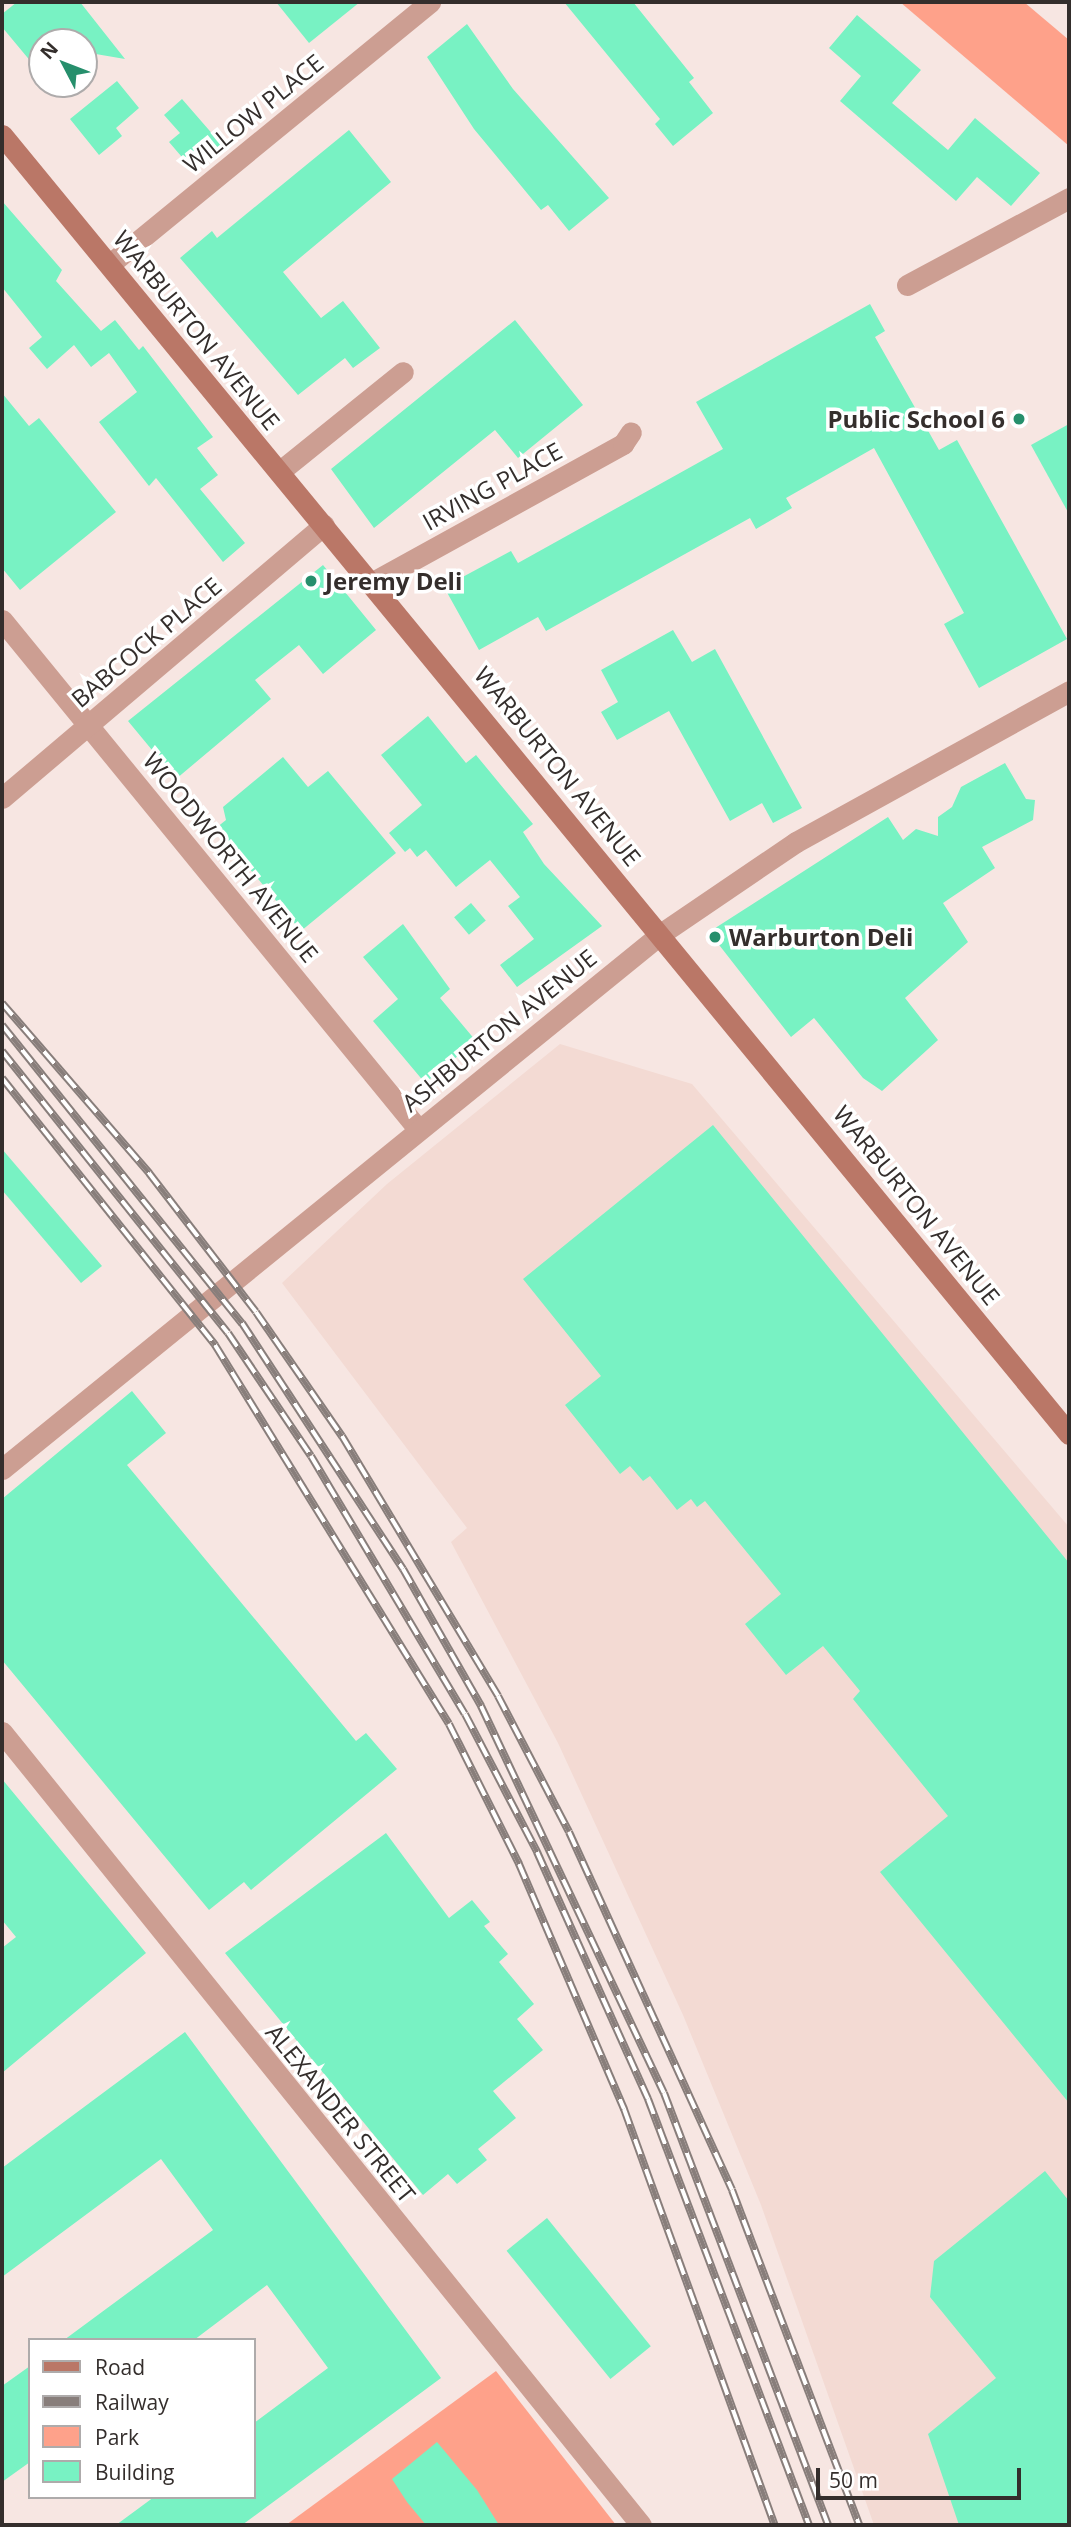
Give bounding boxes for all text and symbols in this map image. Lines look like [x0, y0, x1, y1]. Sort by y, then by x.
north arrow [28, 28, 98, 98]
text: N [34, 36, 64, 65]
street label: WILLOW PLACE [177, 48, 329, 178]
street label: WARBURTON AVENUE [108, 225, 286, 435]
place label: Public School 6 [827, 405, 1005, 433]
marker: Public School 6 [1011, 411, 1027, 427]
street label: IRVING PLACE [417, 436, 567, 536]
place label: Jeremy Deli [325, 567, 462, 595]
street label: BABCOCK PLACE [65, 571, 227, 713]
marker: Jeremy Deli [303, 573, 319, 589]
street label: WARBURTON AVENUE [469, 661, 647, 871]
street label: WOODWORTH AVENUE [138, 746, 324, 968]
place label: Warburton Deli [729, 923, 913, 951]
marker: Warburton Deli [707, 929, 723, 945]
street label: ASHBURTON AVENUE [396, 943, 602, 1117]
street label: WARBURTON AVENUE [828, 1100, 1006, 1310]
street label: ALEXANDER STREET [260, 2018, 422, 2208]
legend [28, 2338, 256, 2499]
text: Road [95, 2353, 145, 2381]
text: Railway [95, 2388, 169, 2416]
text: Park [95, 2423, 139, 2451]
scale bar [819, 2454, 1024, 2498]
text: Building [95, 2458, 174, 2486]
text: 50 m [829, 2466, 878, 2494]

